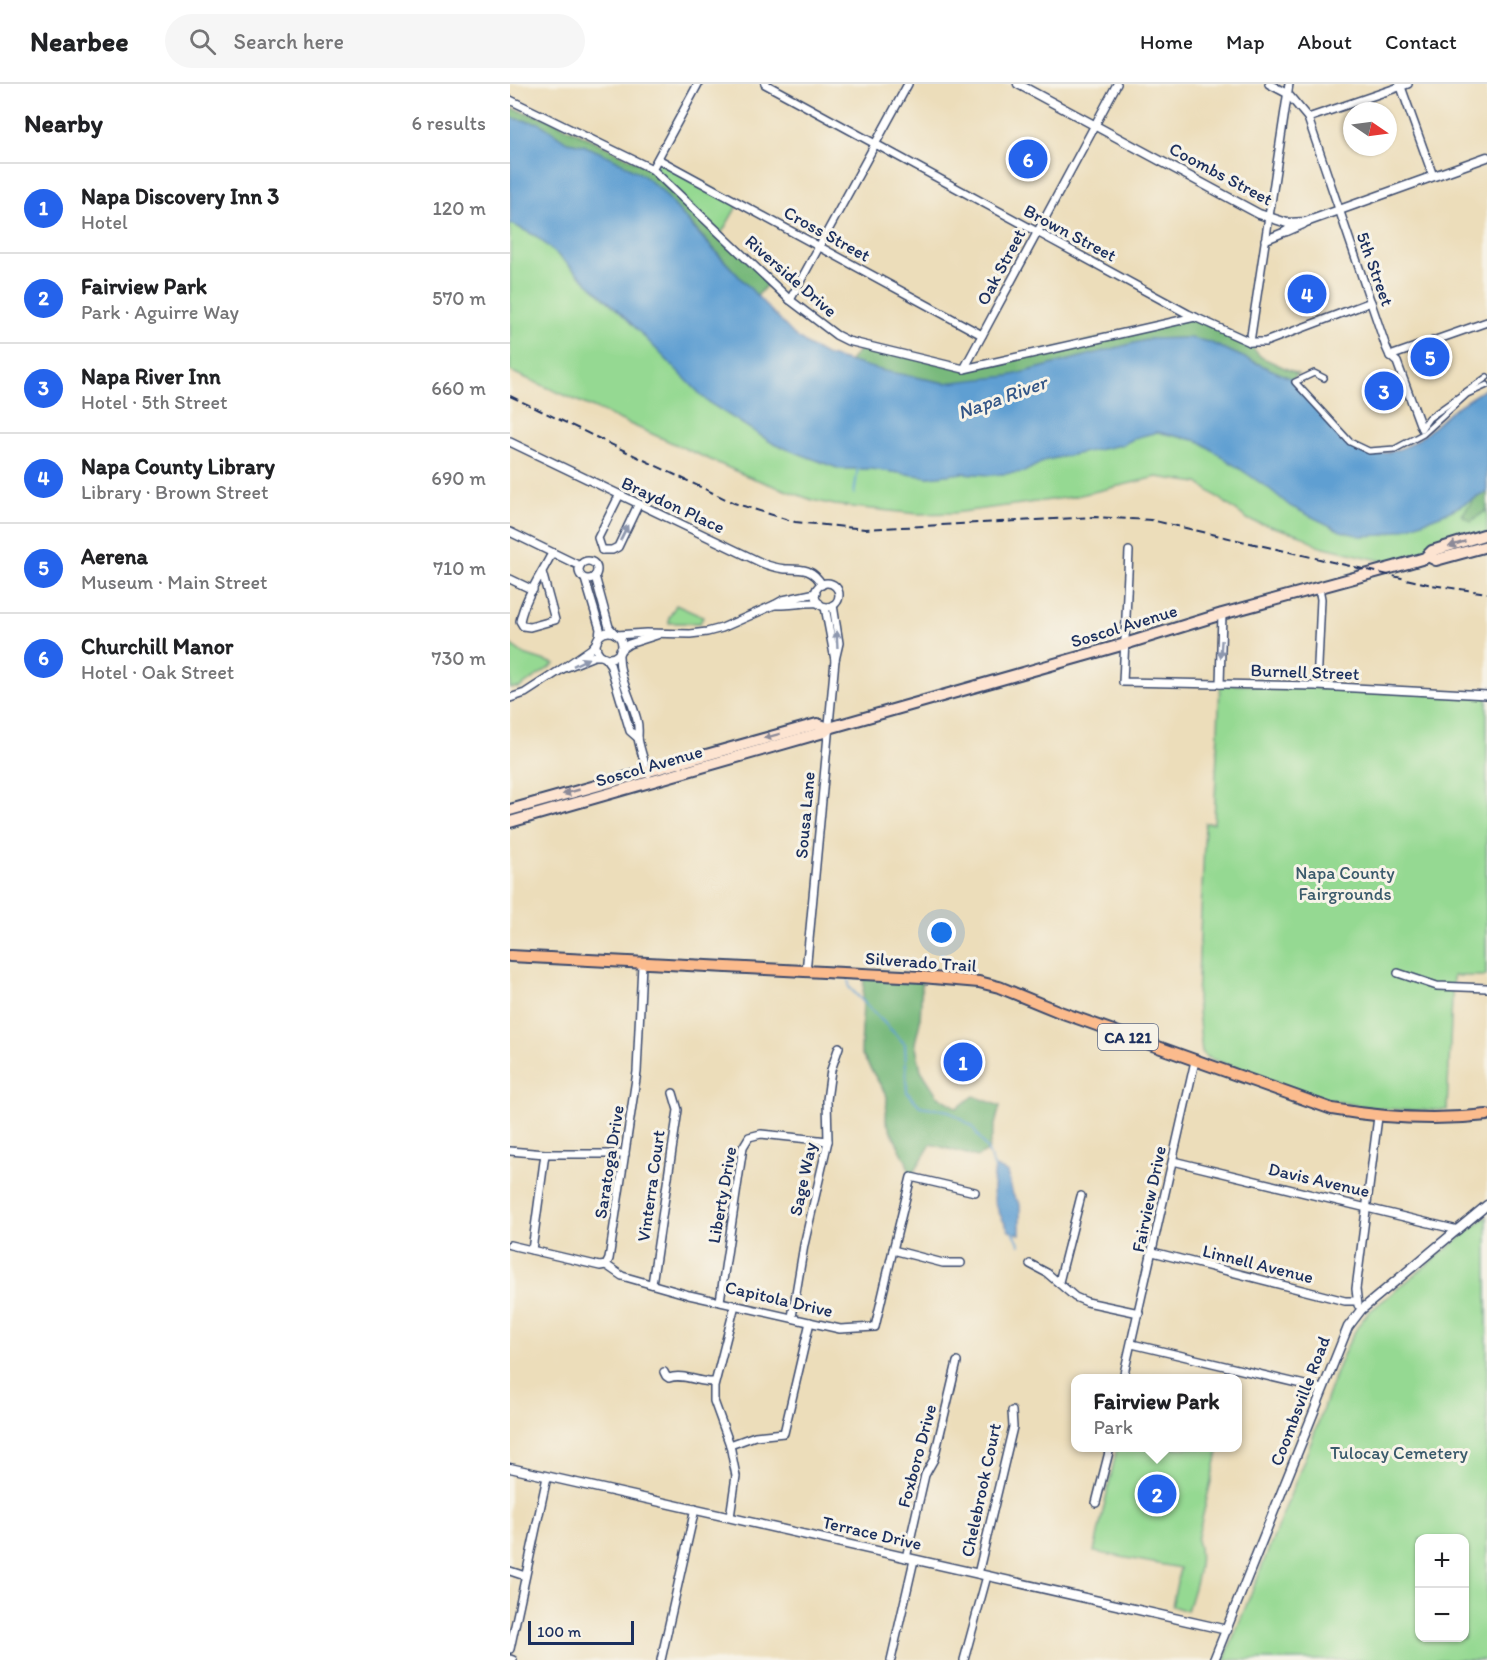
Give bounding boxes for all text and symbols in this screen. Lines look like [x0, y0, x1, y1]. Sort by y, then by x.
search box [165, 14, 585, 68]
text: Nearbee [30, 24, 129, 58]
icon: search [186, 25, 219, 58]
text: Search here [234, 28, 344, 55]
text: Home [1140, 29, 1193, 54]
text: Map [1226, 29, 1265, 54]
text: About [1298, 29, 1352, 54]
text: Contact [1385, 29, 1457, 54]
north arrow [1343, 102, 1397, 156]
text: Nearby [24, 107, 103, 139]
text: 6 results [412, 111, 486, 135]
pin: 6 [1008, 136, 1048, 182]
street label: Coombs Street [1165, 137, 1277, 211]
text: Napa Discovery Inn 3 [81, 183, 279, 210]
text: 1 [39, 196, 48, 220]
text: 120 m [433, 196, 486, 220]
street label: Brown Street [1020, 199, 1120, 267]
street label: Cross Street [780, 201, 874, 267]
text: Hotel [81, 210, 128, 234]
street label: Oak Street [972, 225, 1030, 309]
street label: 5th Street [1351, 229, 1399, 309]
street label: Riverside Drive [741, 230, 841, 322]
pin: 4 [1288, 272, 1326, 316]
text: Fairview Park [81, 273, 207, 300]
text: 2 [38, 286, 49, 310]
text: 570 m [432, 286, 486, 310]
text: Park · Aguirre Way [81, 300, 239, 324]
pin: 5 [1410, 334, 1450, 380]
text: Napa River Inn [81, 363, 221, 390]
pin: 3 [1364, 368, 1404, 414]
water label: Napa River [954, 369, 1052, 424]
text: 3 [38, 376, 49, 400]
text: 660 m [431, 376, 486, 400]
text: Hotel · 5th Street [81, 390, 227, 414]
text: Napa County Library [81, 453, 275, 480]
text: 4 [37, 466, 50, 490]
text: 690 m [431, 466, 486, 490]
street label: Braydon Place [618, 471, 728, 539]
text: Library · Brown Street [81, 480, 269, 504]
one-way arrow [619, 525, 629, 542]
one-way arrow [1448, 539, 1466, 549]
text: Aerena [81, 543, 148, 570]
text: 5 [38, 556, 49, 580]
text: 710 m [433, 556, 486, 580]
text: Museum · Main Street [81, 570, 268, 594]
street label: Soscol Avenue [1068, 599, 1180, 653]
one-way arrow [832, 630, 841, 649]
text: Churchill Manor [81, 633, 233, 660]
one-way arrow [1217, 640, 1226, 659]
text: 6 [38, 646, 49, 670]
text: 730 m [432, 646, 486, 670]
one-way arrow [573, 657, 590, 666]
street label: Burnell Street [1250, 659, 1360, 685]
text: Hotel · Oak Street [81, 660, 234, 684]
one-way arrow [763, 732, 781, 741]
street label: Soscol Avenue [593, 740, 705, 792]
street label: Sousa Lane [790, 771, 820, 859]
one-way arrow [562, 788, 580, 797]
park label: Napa County Fairgrounds [1295, 862, 1395, 905]
your location [927, 918, 956, 947]
street label: Silverado Trail [864, 947, 978, 977]
road number: CA 121 [1098, 1024, 1158, 1050]
pin: 1 [944, 1040, 982, 1084]
street label: Saratoga Drive [589, 1104, 629, 1220]
street label: Vinterra Court [632, 1129, 670, 1243]
street label: Sage Way [784, 1140, 822, 1218]
street label: Fairview Drive [1127, 1144, 1171, 1254]
street label: Liberty Drive [703, 1145, 741, 1245]
street label: Davis Avenue [1266, 1158, 1372, 1202]
street label: Linnell Avenue [1200, 1240, 1316, 1288]
street label: Capitola Drive [723, 1276, 835, 1322]
street label: Coombsville Road [1265, 1333, 1335, 1469]
popup [1071, 1374, 1242, 1452]
text: Fairview Park [1094, 1388, 1219, 1415]
street label: Foxboro Drive [893, 1402, 941, 1510]
text: Park [1094, 1415, 1133, 1439]
street label: Chelebrook Court [956, 1421, 1006, 1559]
park label: Tulocay Cemetery [1330, 1442, 1469, 1464]
pin: 2 [1138, 1472, 1176, 1516]
street label: Terrace Drive [820, 1511, 924, 1555]
map controls [1415, 1534, 1469, 1642]
button: + [1415, 1534, 1469, 1588]
button: − [1415, 1588, 1469, 1642]
scale bar [528, 1618, 634, 1646]
text: 100 m [537, 1622, 581, 1641]

